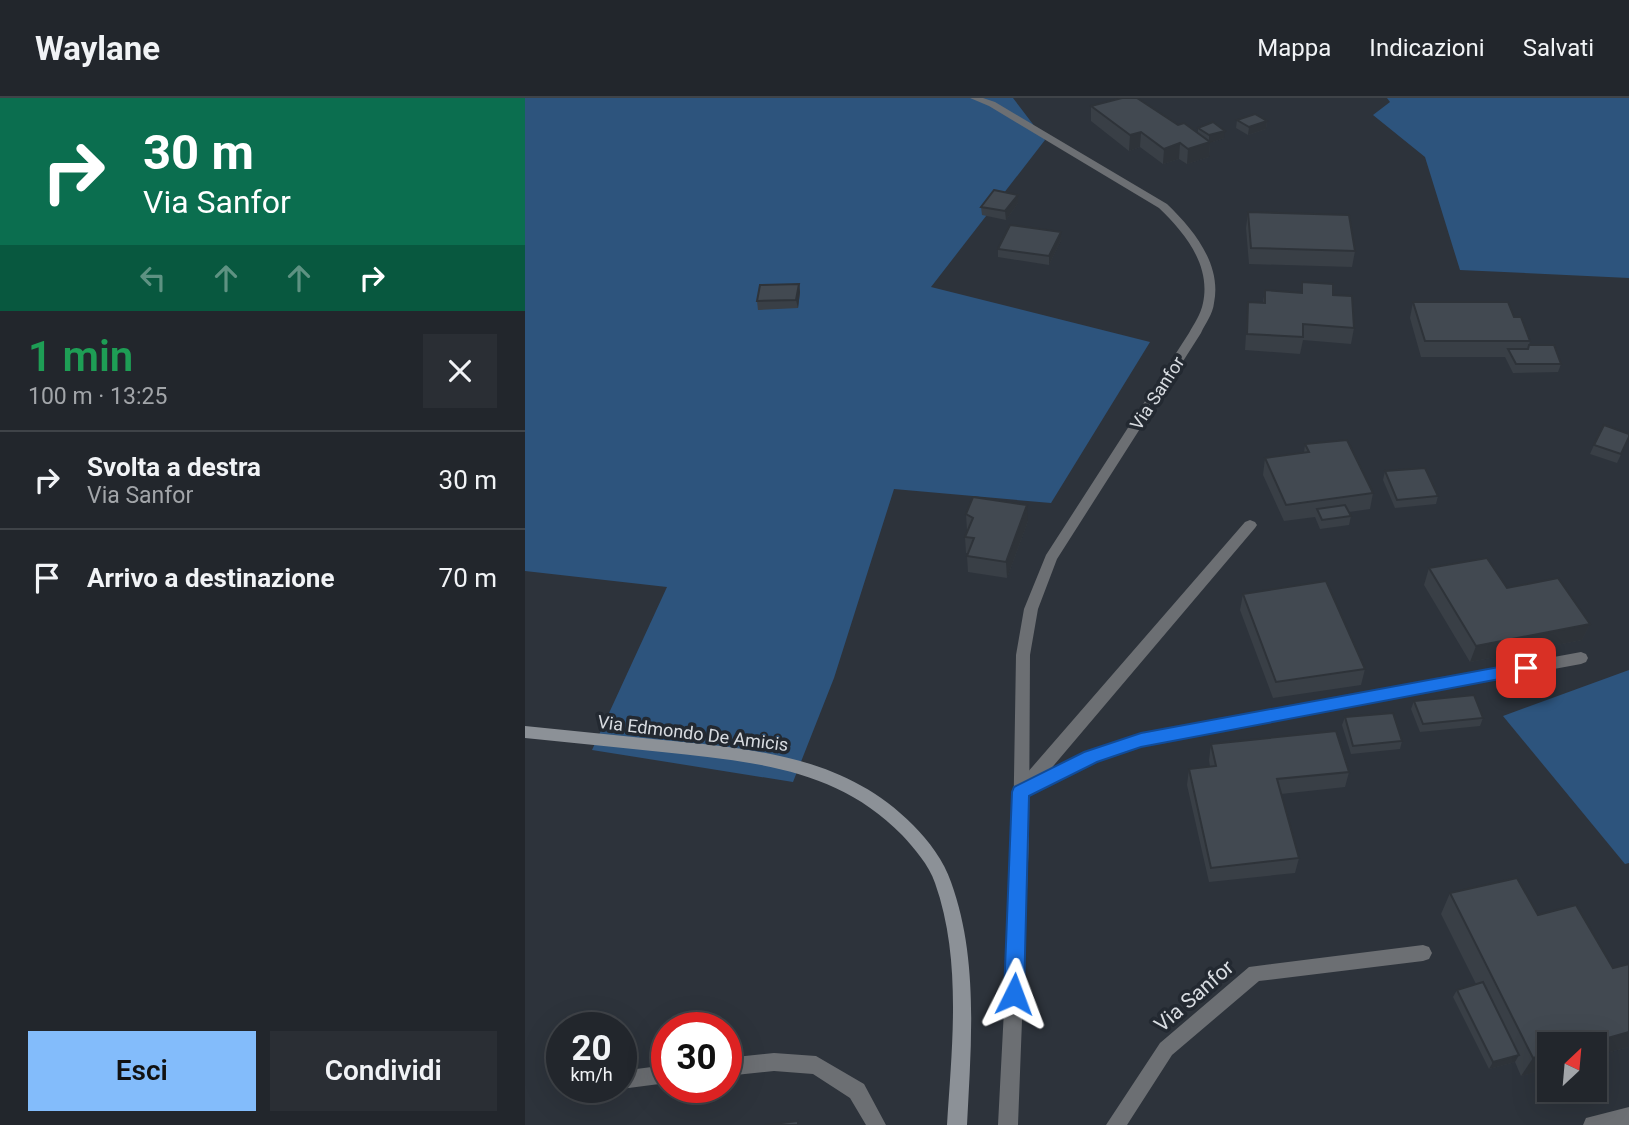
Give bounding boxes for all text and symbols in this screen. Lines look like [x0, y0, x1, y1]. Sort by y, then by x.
text: Waylane [35, 29, 160, 68]
text: Mappa [1257, 34, 1331, 62]
text: Indicazioni [1369, 34, 1485, 62]
text: Salvati [1523, 34, 1594, 62]
text: 30 m [143, 124, 254, 181]
icon: right [28, 126, 119, 217]
text: Via Sanfor [143, 183, 291, 221]
icon: left [134, 259, 172, 297]
icon: ahead [207, 259, 245, 297]
icon: ahead [280, 259, 318, 297]
icon: right [353, 259, 391, 297]
text: 1 min [28, 332, 133, 381]
button: close [423, 334, 497, 408]
street label: Via Sanfor [1126, 352, 1188, 434]
text: 100 m · 13:25 [28, 383, 167, 410]
text: Svolta a destra [87, 452, 261, 482]
icon: right [28, 461, 66, 499]
text: 30 m [439, 465, 497, 495]
text: Via Sanfor [87, 482, 193, 509]
icon: arrive [28, 559, 66, 597]
text: Arrivo a destinazione [87, 563, 334, 593]
text: 70 m [439, 563, 497, 593]
pin [1496, 638, 1556, 698]
icon: arrive [1507, 649, 1545, 687]
street label: Via Edmondo De Amicis [596, 711, 790, 755]
street label: Via Sanfor [1150, 955, 1238, 1037]
position arrow [977, 957, 1051, 1031]
speed limit sign: 30 [651, 1012, 742, 1103]
text: 20 [571, 1028, 612, 1069]
button: Esci [28, 1031, 256, 1111]
button: Condividi [270, 1031, 497, 1111]
north arrow [1537, 1032, 1607, 1102]
map controls [1537, 1032, 1607, 1102]
text: km/h [570, 1064, 613, 1085]

